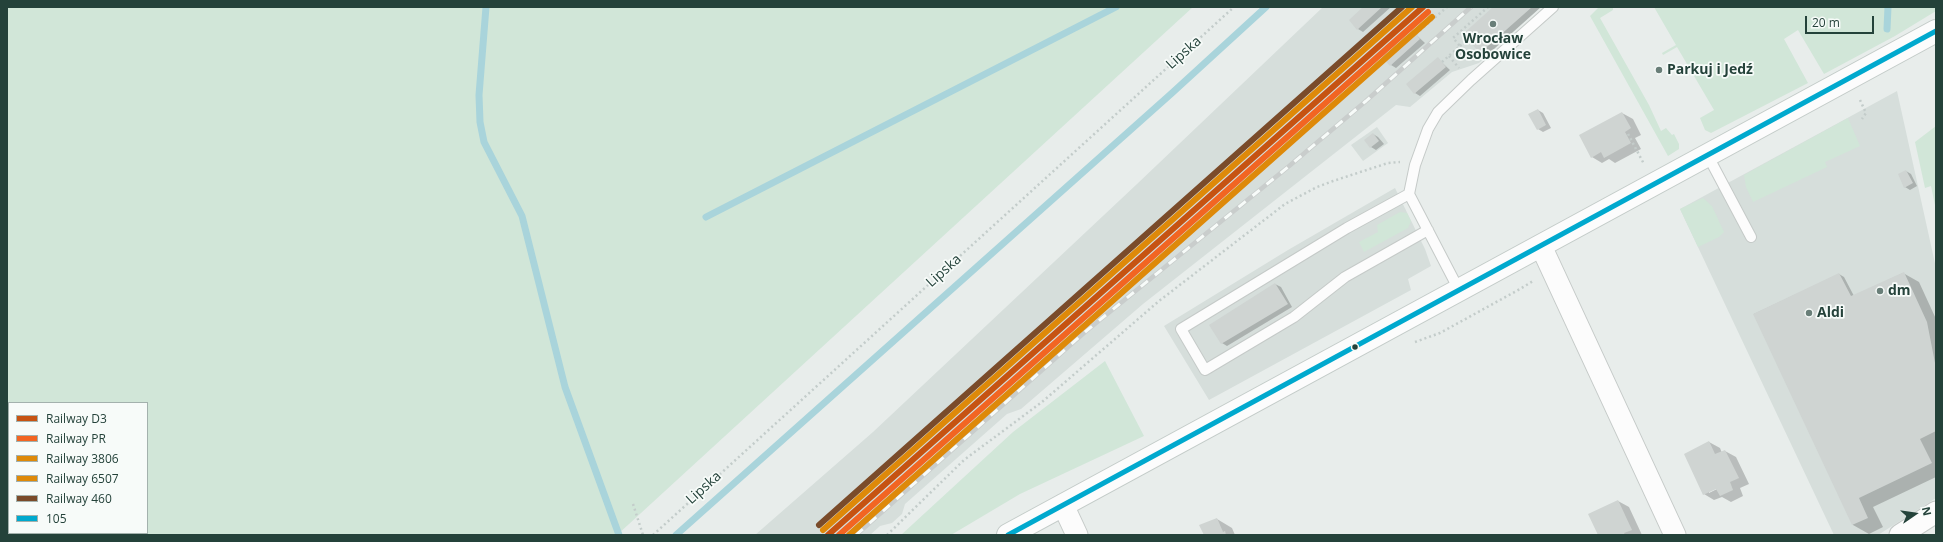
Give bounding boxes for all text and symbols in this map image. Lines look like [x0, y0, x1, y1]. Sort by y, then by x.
scale bar [1807, 8, 1876, 34]
text: 20 m [1812, 14, 1840, 31]
marker: Wrocław Osobowice [1488, 19, 1498, 29]
place label: Wrocław Osobowice [1455, 31, 1531, 64]
street label: Lipska [1163, 33, 1205, 73]
place label: Parkuj i Jedź [1667, 62, 1753, 78]
marker: Parkuj i Jedź [1654, 65, 1664, 75]
street label: Lipska [923, 251, 965, 291]
place label: dm [1888, 283, 1911, 299]
marker: dm [1875, 286, 1885, 296]
place label: Aldi [1817, 305, 1844, 321]
marker: Aldi [1804, 308, 1814, 318]
unlabelled marker [1350, 342, 1360, 352]
legend [8, 402, 148, 534]
text: Railway D3 [46, 410, 107, 427]
text: Railway PR [46, 430, 106, 447]
text: Railway 3806 [46, 450, 119, 467]
street label: Lipska [683, 468, 725, 508]
text: Railway 6507 [46, 470, 119, 487]
text: Railway 460 [46, 490, 112, 507]
north arrow [1895, 494, 1935, 534]
text: N [1919, 505, 1935, 517]
text: 105 [46, 510, 67, 527]

